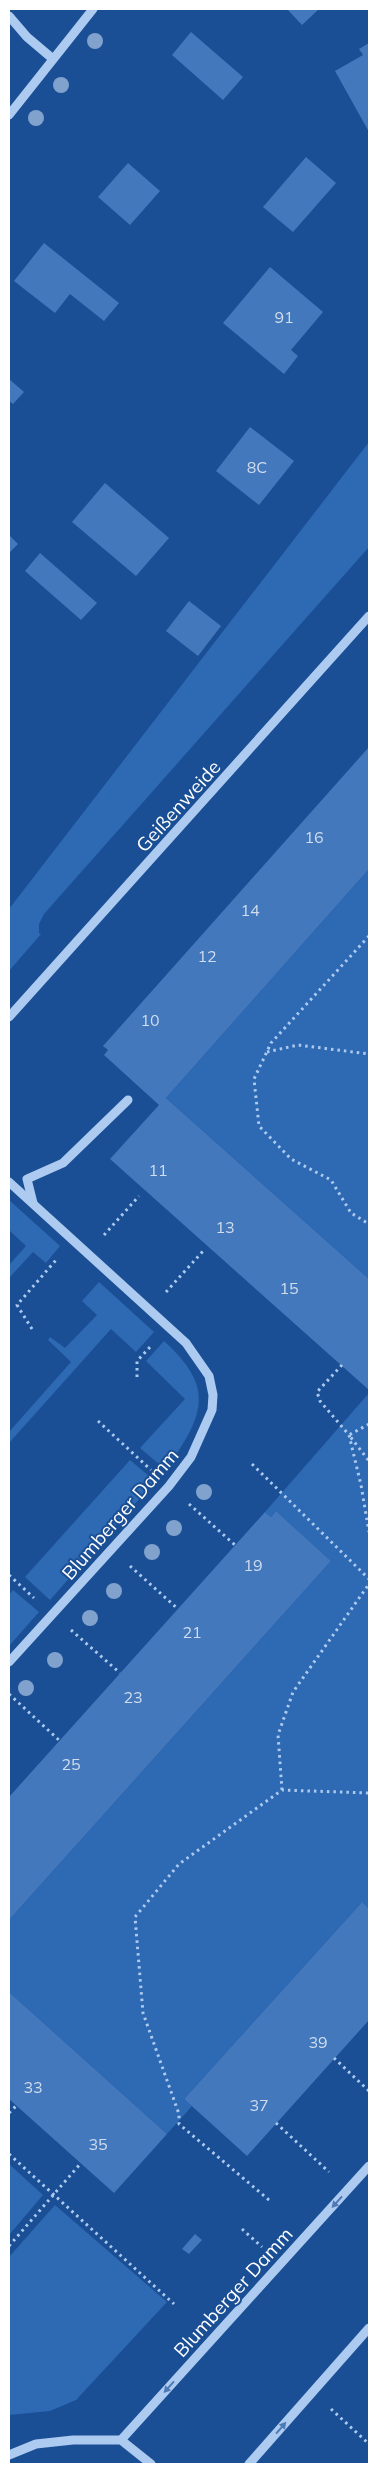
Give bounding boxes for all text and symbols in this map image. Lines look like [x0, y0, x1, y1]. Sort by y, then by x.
house number: 91 [274, 307, 294, 327]
house number: 8C [247, 457, 267, 477]
street label: Geißenweide [131, 755, 225, 857]
house number: 16 [304, 827, 324, 847]
house number: 14 [240, 900, 260, 920]
house number: 12 [197, 946, 217, 966]
house number: 10 [140, 1010, 160, 1030]
house number: 11 [148, 1160, 168, 1180]
house number: 13 [215, 1217, 235, 1237]
house number: 15 [279, 1278, 299, 1298]
street label: Blumberger Damm [56, 1443, 184, 1585]
house number: 19 [243, 1555, 263, 1575]
house number: 21 [182, 1622, 202, 1642]
house number: 23 [123, 1687, 143, 1707]
house number: 25 [61, 1754, 81, 1774]
house number: 39 [308, 2032, 328, 2052]
house number: 33 [23, 2077, 43, 2097]
house number: 37 [249, 2095, 269, 2115]
house number: 35 [88, 2134, 108, 2154]
one-way arrow [331, 2195, 342, 2208]
street label: Blumberger Damm [168, 2222, 298, 2362]
one-way arrow [163, 2380, 175, 2392]
one-way arrow [275, 2422, 287, 2434]

